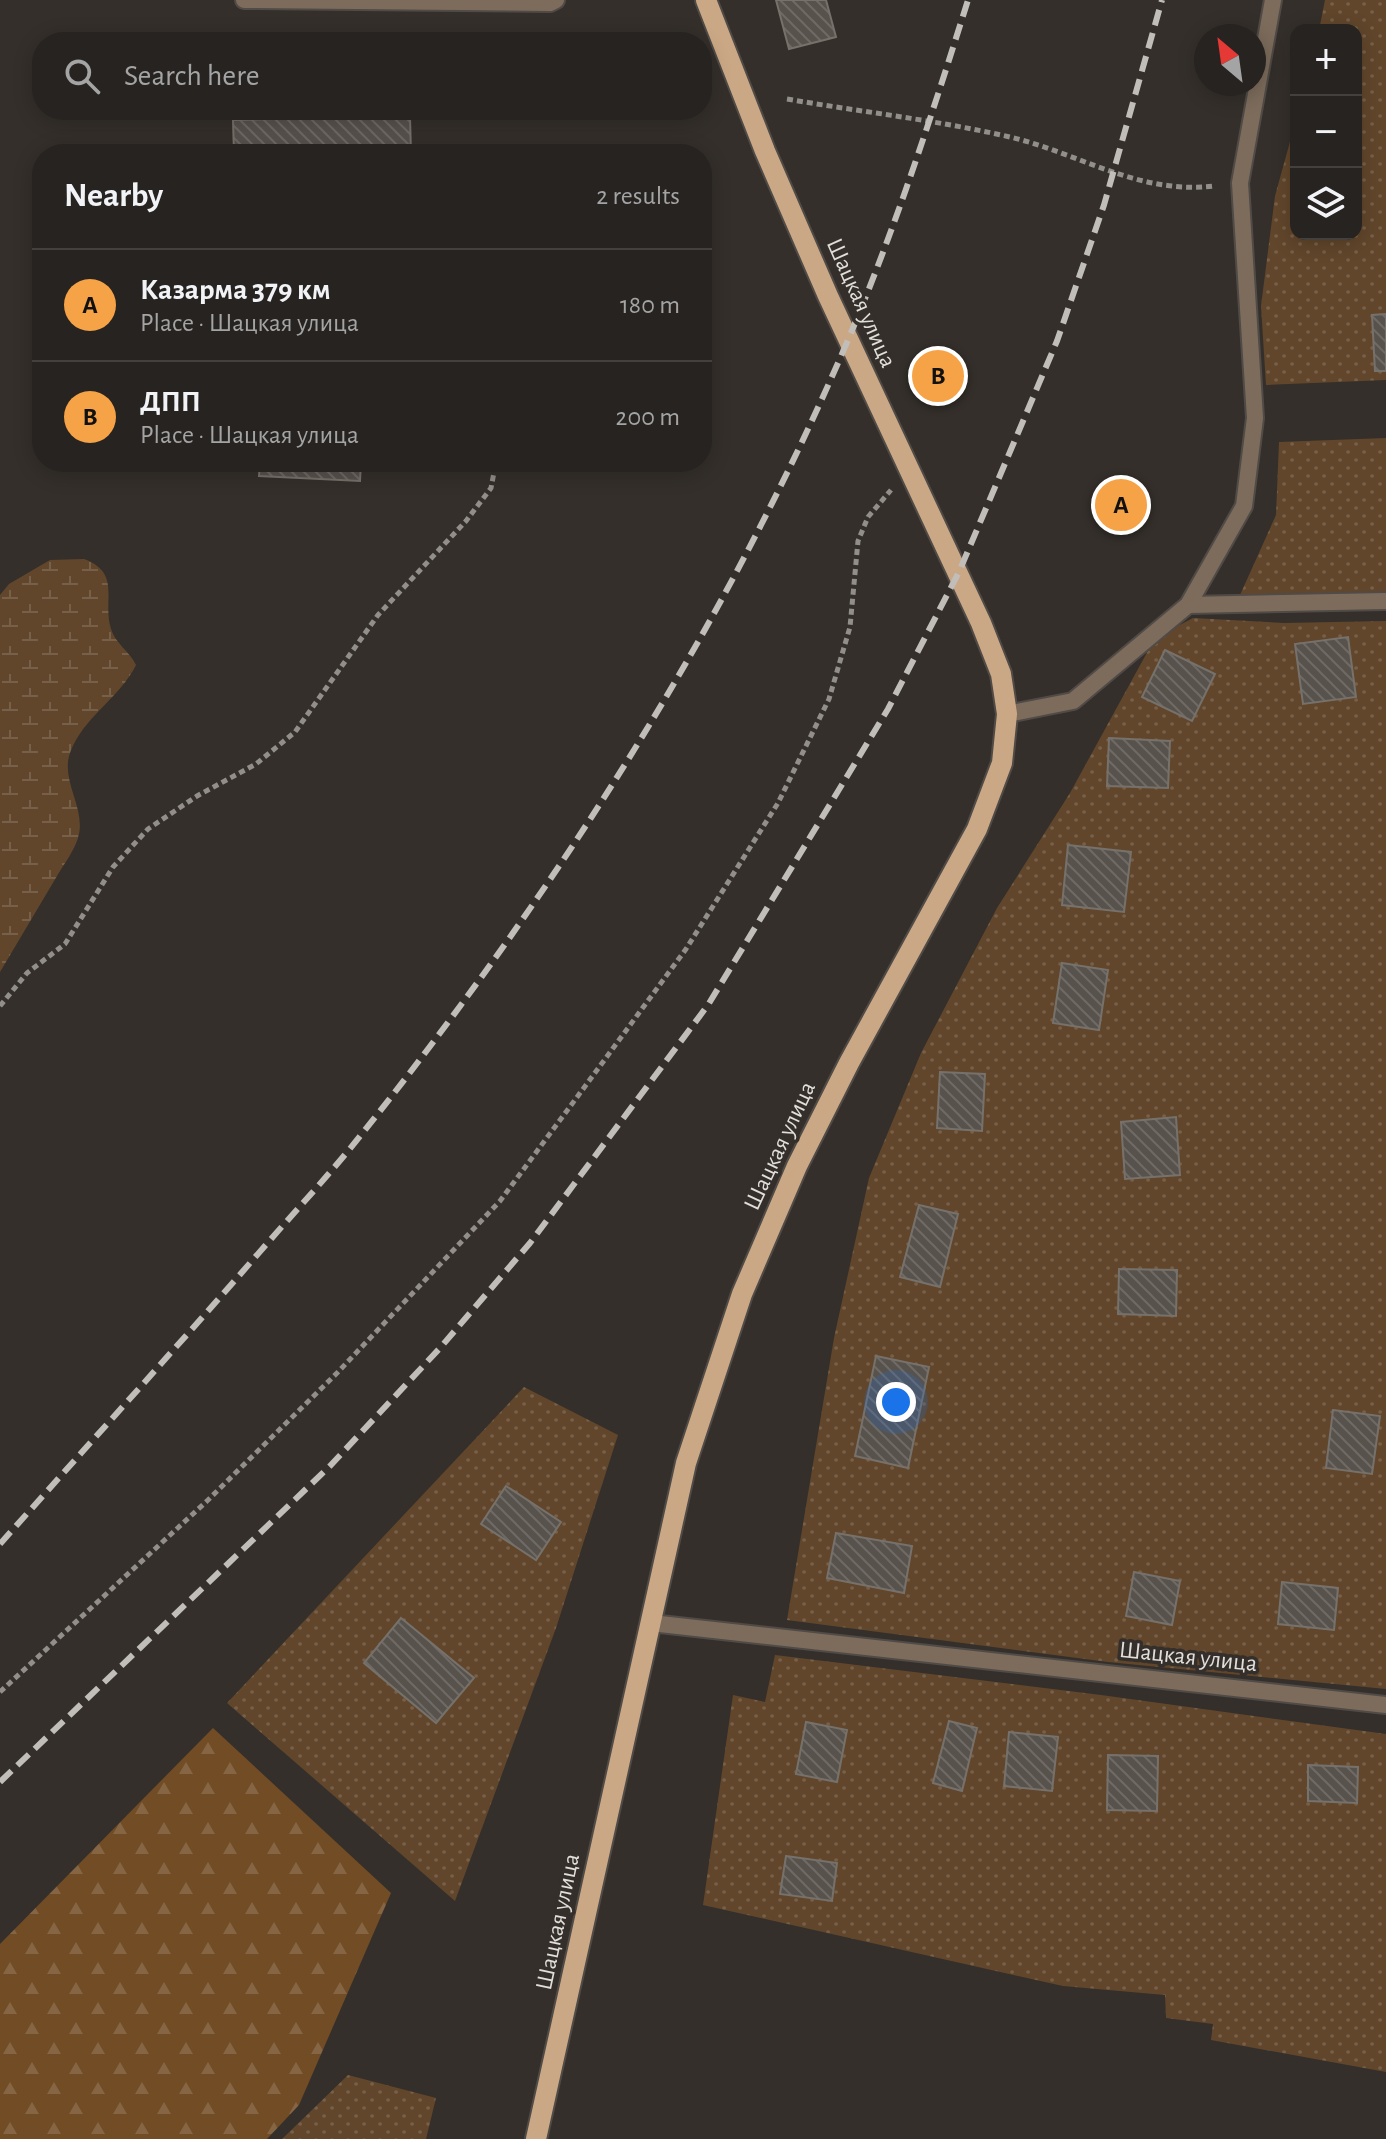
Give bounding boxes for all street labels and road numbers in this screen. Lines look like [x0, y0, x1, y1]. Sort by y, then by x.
street label: Шацкая улица [822, 235, 900, 371]
street label: Шацкая улица [740, 1078, 820, 1214]
street label: Шацкая улица [1118, 1638, 1258, 1676]
street label: Шацкая улица [532, 1852, 584, 1992]

